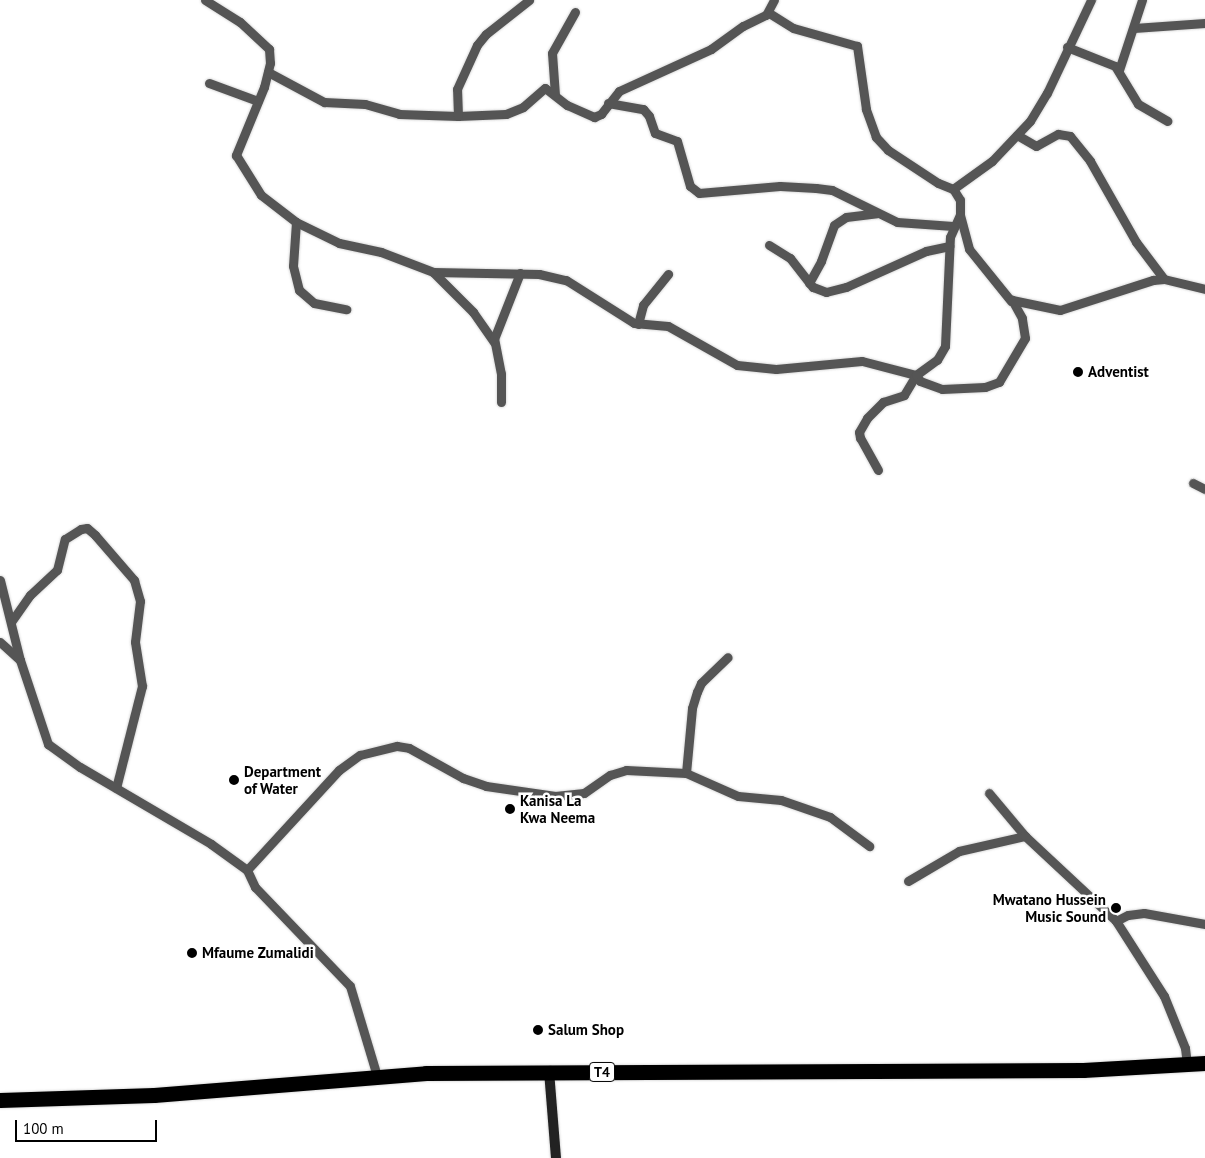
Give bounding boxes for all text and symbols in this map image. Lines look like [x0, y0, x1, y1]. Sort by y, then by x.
place label: Adventist [1088, 363, 1149, 381]
marker: Adventist [1072, 366, 1084, 378]
place label: Department of Water [244, 762, 321, 797]
marker: Department of Water [228, 774, 240, 786]
place label: Kanisa La Kwa Neema [520, 791, 595, 826]
marker: Kanisa La Kwa Neema [504, 803, 516, 815]
place label: Mwatano Hussein Music Sound [993, 890, 1106, 925]
marker: Mwatano Hussein Music Sound [1110, 902, 1122, 914]
place label: Mfaume Zumalidi [202, 944, 314, 962]
marker: Mfaume Zumalidi [186, 947, 198, 959]
place label: Salum Shop [548, 1021, 624, 1039]
marker: Salum Shop [532, 1024, 544, 1036]
road number: T4 [588, 1060, 616, 1084]
scale bar [18, 1110, 160, 1142]
text: 100 m [23, 1119, 64, 1138]

